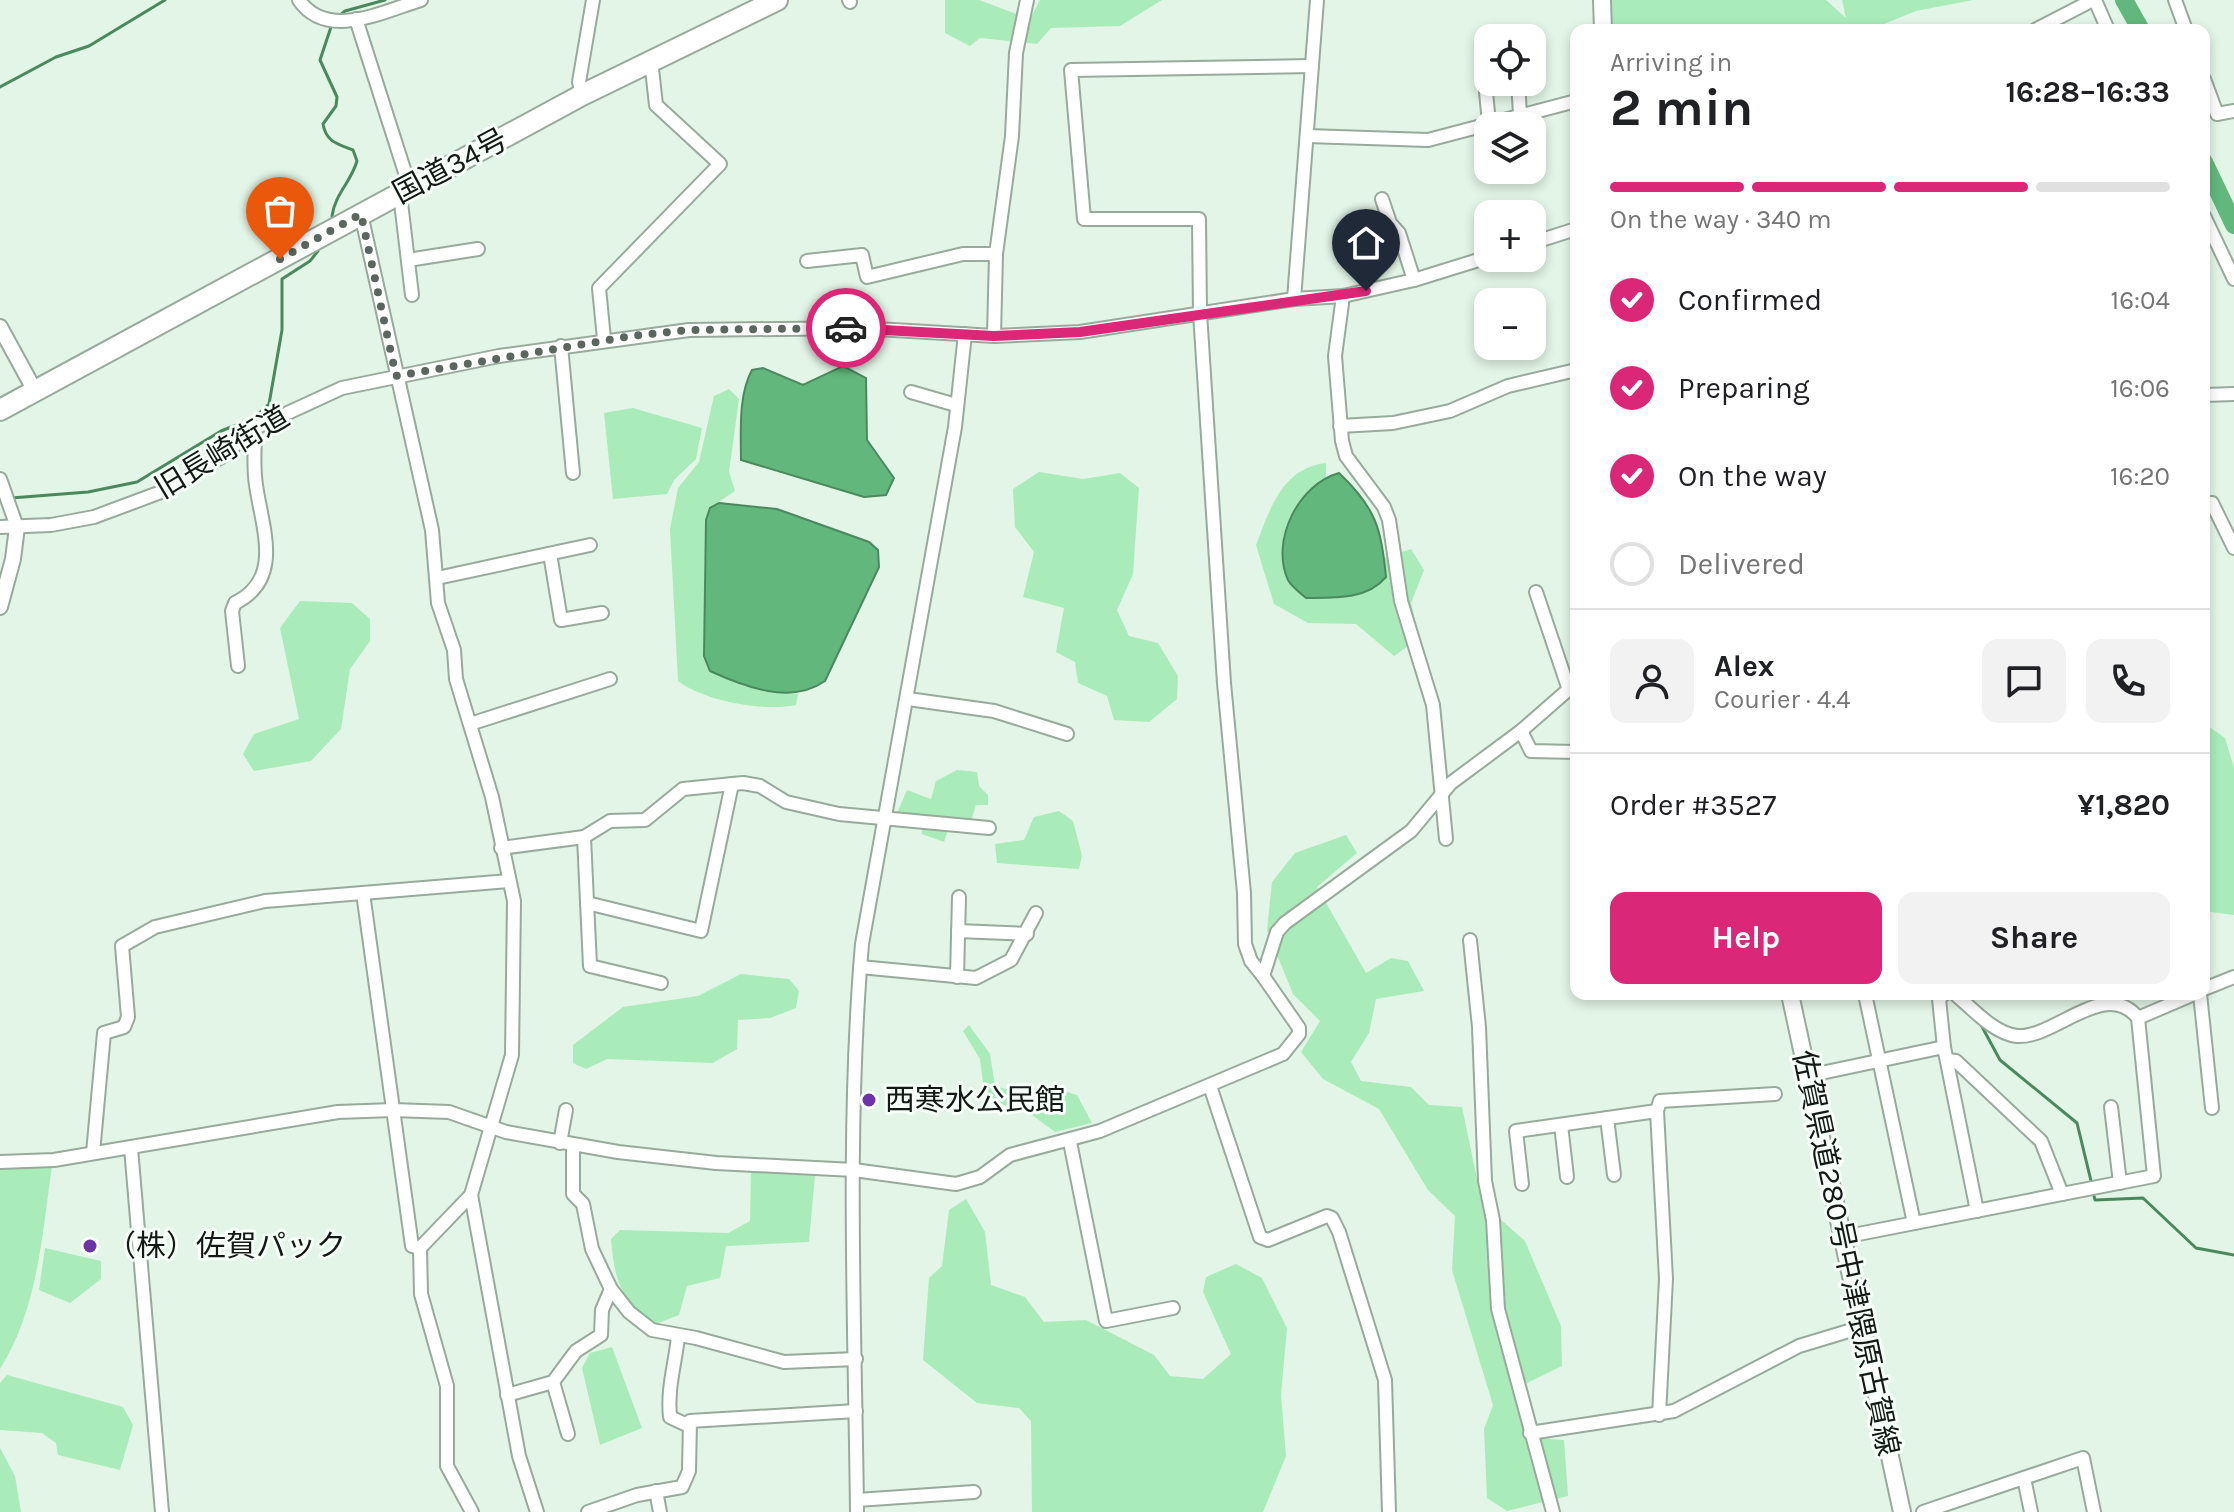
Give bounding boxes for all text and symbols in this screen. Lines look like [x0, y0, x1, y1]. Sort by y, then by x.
map controls [1474, 24, 1546, 360]
button: locate [1474, 24, 1546, 96]
text: Arriving in [1610, 47, 1732, 78]
text: 16:28–16:33 [2005, 74, 2170, 110]
text: 2 min [1610, 77, 1753, 138]
button: layers [1474, 112, 1546, 184]
street label: 国道34号 [387, 121, 513, 211]
pin [246, 177, 314, 259]
icon: bag [258, 189, 302, 233]
button: + [1474, 200, 1546, 272]
text: On the way · 340 m [1610, 204, 1832, 235]
pin [1332, 209, 1400, 291]
icon: home [1344, 221, 1388, 265]
icon: check [1610, 278, 1654, 322]
text: Confirmed [1678, 282, 1822, 318]
text: 16:04 [2111, 285, 2170, 316]
courier [806, 288, 886, 368]
button: − [1474, 288, 1546, 360]
icon: car [824, 306, 868, 350]
icon: check [1610, 366, 1654, 410]
text: Preparing [1678, 370, 1810, 406]
text: 16:06 [2110, 373, 2170, 404]
street label: 旧長崎街道 [148, 398, 296, 506]
icon: check [1610, 454, 1654, 498]
text: On the way [1678, 458, 1827, 494]
text: 16:20 [2110, 461, 2170, 492]
text: Delivered [1678, 546, 1805, 582]
button: person [1610, 639, 1694, 723]
button: chat [1982, 639, 2066, 723]
button: phone [2086, 639, 2170, 723]
text: Alex [1714, 648, 1774, 684]
text: Courier · 4.4 [1714, 684, 1850, 715]
text: Order #3527 [1610, 787, 1776, 823]
text: ¥1,820 [2078, 787, 2170, 823]
button: Help [1610, 892, 1882, 984]
button: Share [1898, 892, 2170, 984]
street label: 佐賀県道280号中津隈原古賀線 [1785, 1047, 1907, 1459]
place label: 西寒水公民館 [885, 1082, 1065, 1118]
marker: 西寒水公民館 [860, 1091, 878, 1109]
place label: （株）佐賀パック [106, 1228, 346, 1264]
marker: （株）佐賀パック [81, 1237, 99, 1255]

